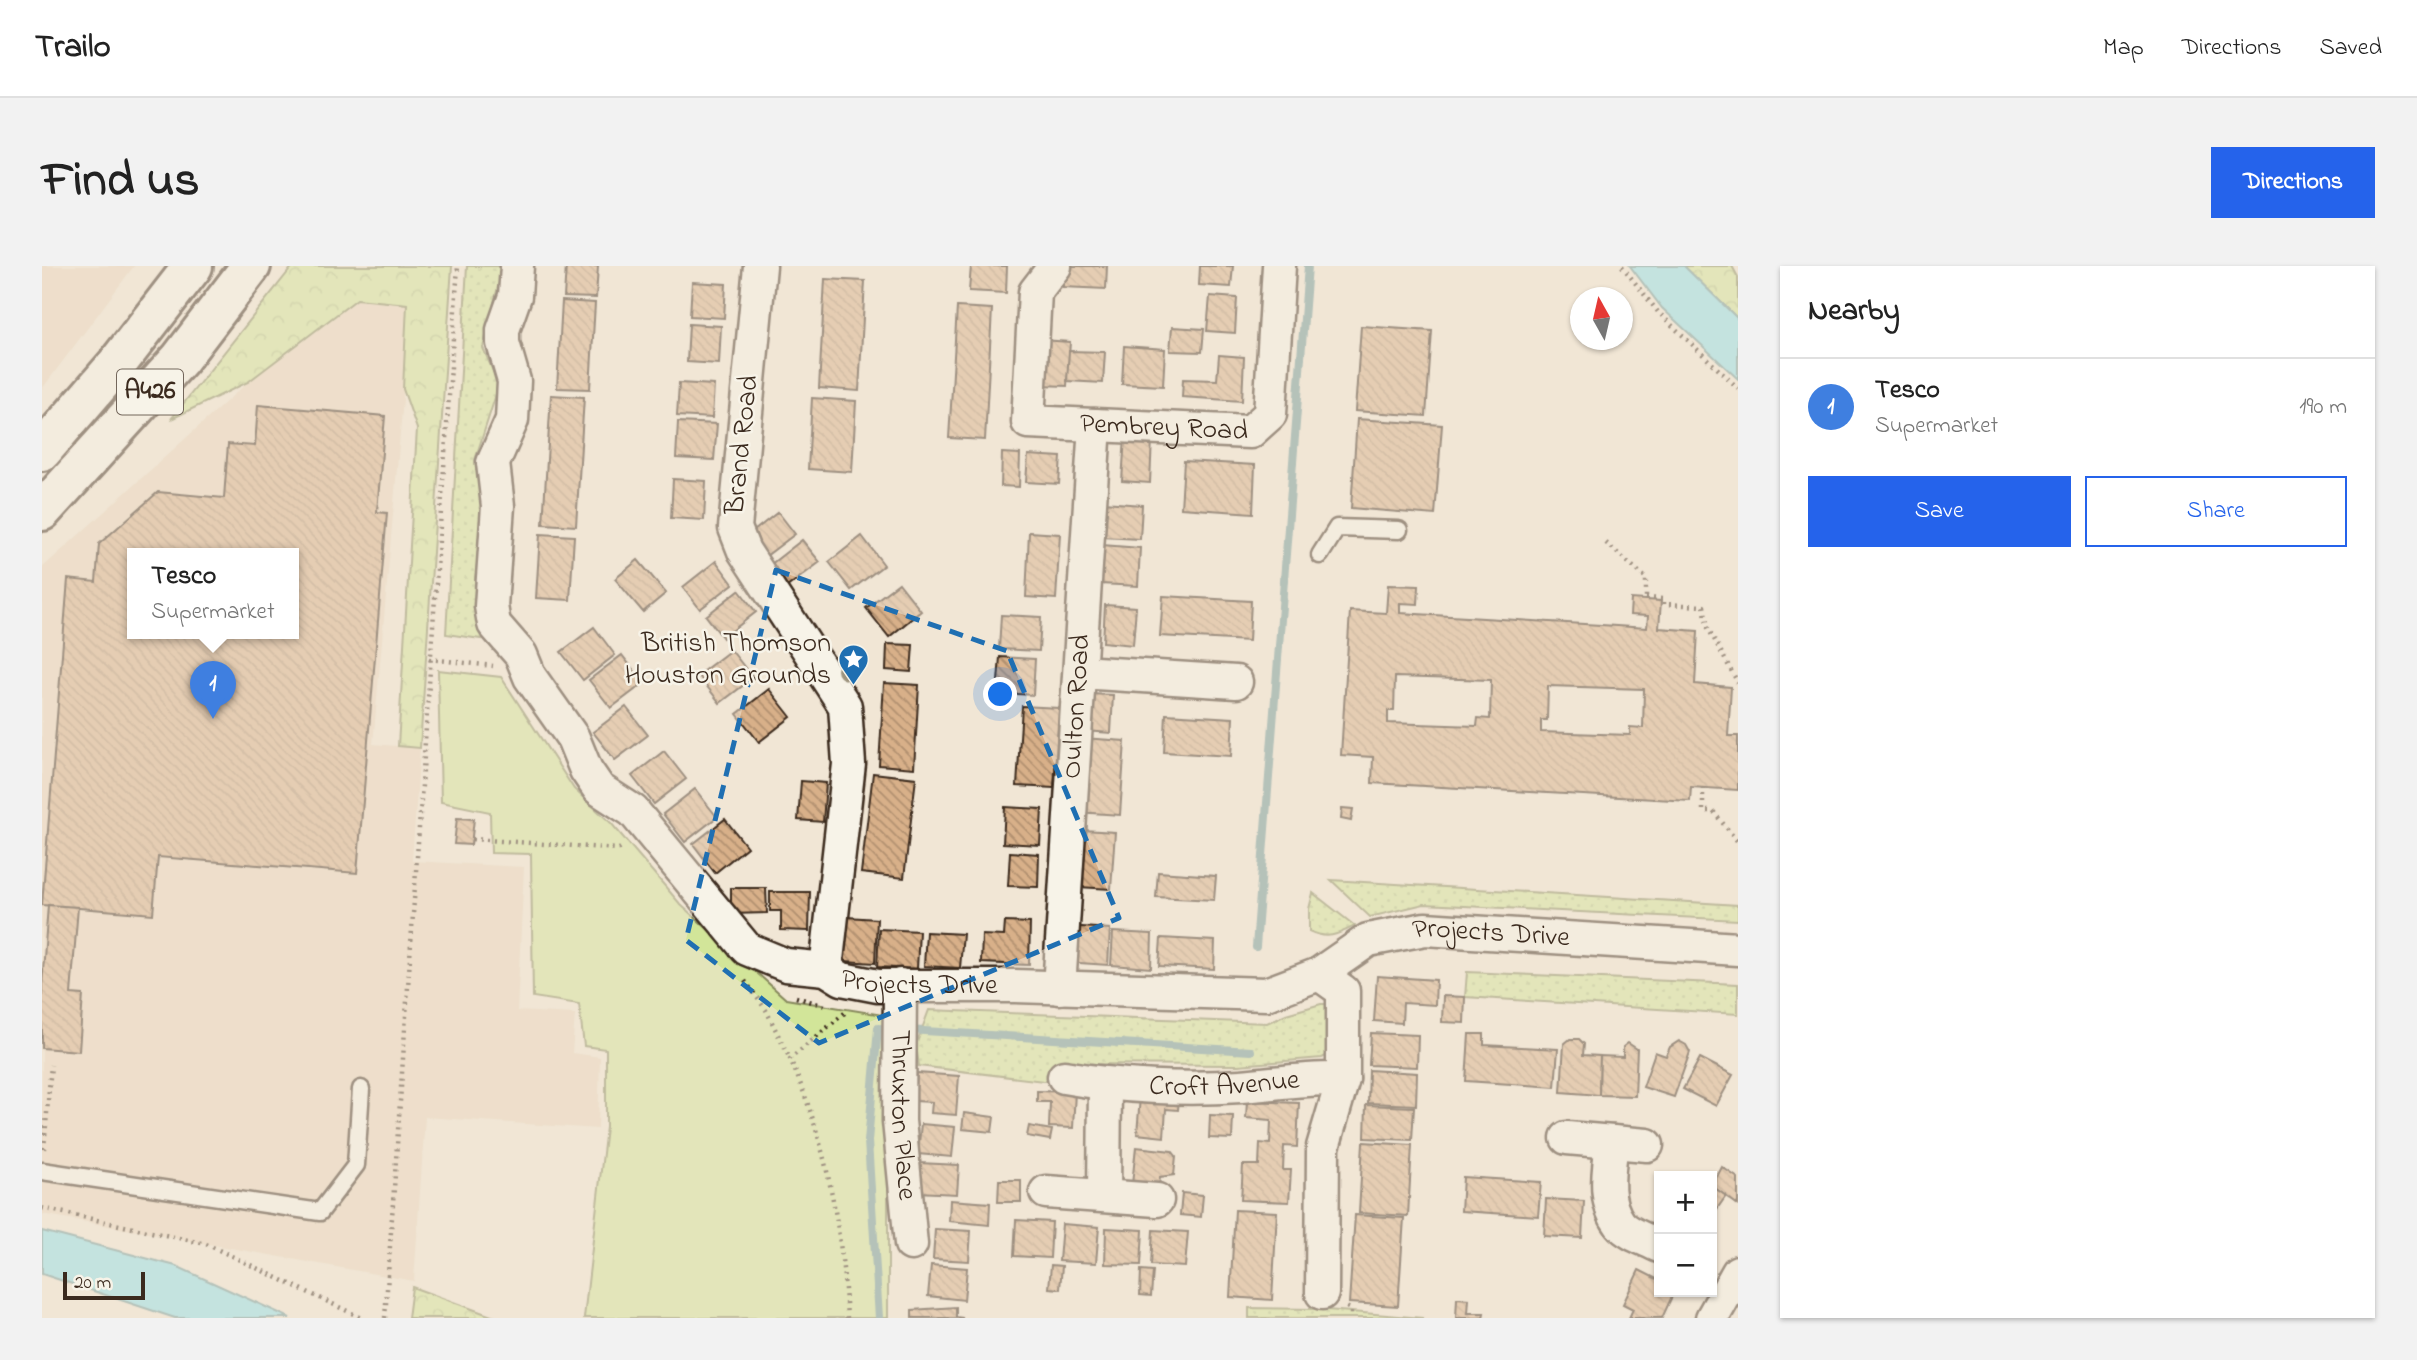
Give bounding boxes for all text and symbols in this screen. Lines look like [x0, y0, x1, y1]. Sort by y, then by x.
text: Trailo [35, 24, 111, 72]
text: Map [2103, 31, 2144, 66]
text: Directions [2182, 31, 2281, 66]
text: Saved [2319, 31, 2382, 66]
text: Find us [42, 146, 199, 218]
button: Directions [2211, 147, 2375, 218]
north arrow [1570, 287, 1633, 350]
text: Nearby [1808, 290, 1900, 334]
road number: A426 [117, 370, 183, 414]
text: Tesco [1875, 372, 1940, 410]
street label: Brand Road [715, 373, 771, 518]
text: 1 [1827, 391, 1835, 424]
text: 190 m [2299, 391, 2347, 424]
street label: Pembrey Road [1079, 404, 1249, 452]
text: Supermarket [1875, 410, 1998, 443]
button: Save [1808, 476, 2071, 547]
button: Share [2085, 476, 2347, 547]
popup [127, 548, 299, 639]
text: Tesco [151, 558, 216, 596]
text: Supermarket [151, 596, 275, 629]
place label: British Thomson Houston Grounds [625, 624, 831, 697]
street label: Oulton Road [1052, 633, 1102, 780]
place icon: British Thomson Houston Grounds [837, 643, 871, 687]
pin: 1 [190, 661, 236, 719]
your location [983, 677, 1017, 711]
street label: Projects Drive [1409, 908, 1572, 959]
street label: Projects Drive [837, 959, 998, 1007]
street label: Thruxton Place [879, 1029, 927, 1202]
street label: Croft Avenue [1148, 1060, 1302, 1108]
map controls [1654, 1171, 1717, 1297]
button: + [1654, 1171, 1717, 1234]
button: − [1654, 1234, 1717, 1297]
scale bar [63, 1269, 145, 1301]
text: 20 m [74, 1270, 111, 1297]

